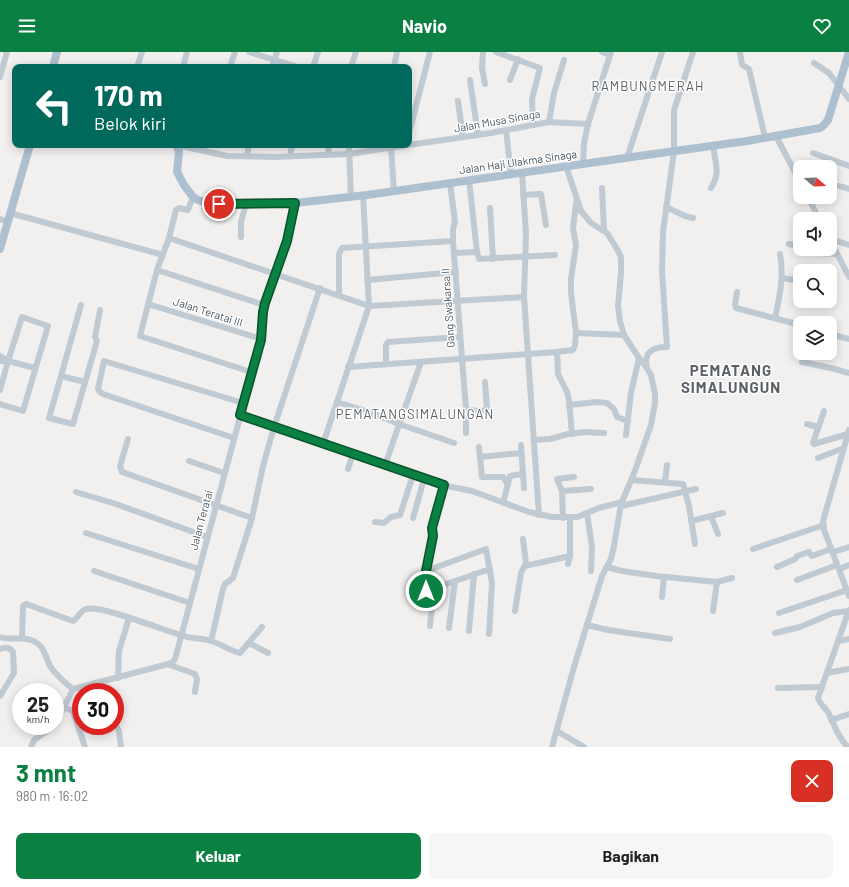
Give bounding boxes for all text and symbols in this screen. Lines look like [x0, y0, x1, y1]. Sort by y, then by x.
icon: menu [16, 15, 38, 37]
text: Navio [402, 15, 447, 37]
icon: heart [811, 15, 833, 37]
text: 170 m [94, 78, 163, 112]
district label: RAMBUNGMERAH [592, 78, 704, 94]
icon: left [28, 80, 80, 132]
street label: Jalan Musa Sinaga [453, 107, 541, 134]
text: Belok kiri [94, 112, 166, 134]
street label: Jalan Haji Ulakma Sinaga [458, 147, 578, 176]
north arrow [793, 160, 837, 204]
map controls [793, 160, 837, 360]
pin [202, 187, 236, 221]
icon: arrive [208, 193, 230, 215]
button: sound [793, 212, 837, 256]
button: search [793, 264, 837, 308]
street label: Gang Swakarsa II [438, 268, 457, 348]
street label: Jalan Teratai III [172, 294, 245, 329]
button: layers [793, 316, 837, 360]
district label: PEMATANG SIMALUNGUN [681, 361, 781, 396]
district label: PEMATANGSIMALUNGAN [336, 406, 494, 422]
street label: Jalan Teratai [186, 488, 215, 551]
position arrow [405, 570, 447, 612]
speed limit sign: 30 [72, 683, 124, 735]
text: 25 [27, 692, 49, 716]
text: km/h [27, 713, 49, 725]
text: 3 mnt [16, 758, 76, 787]
button: close [791, 760, 833, 802]
text: 980 m · 16:02 [16, 788, 88, 804]
button: Keluar [16, 833, 421, 879]
button: Bagikan [429, 833, 833, 879]

